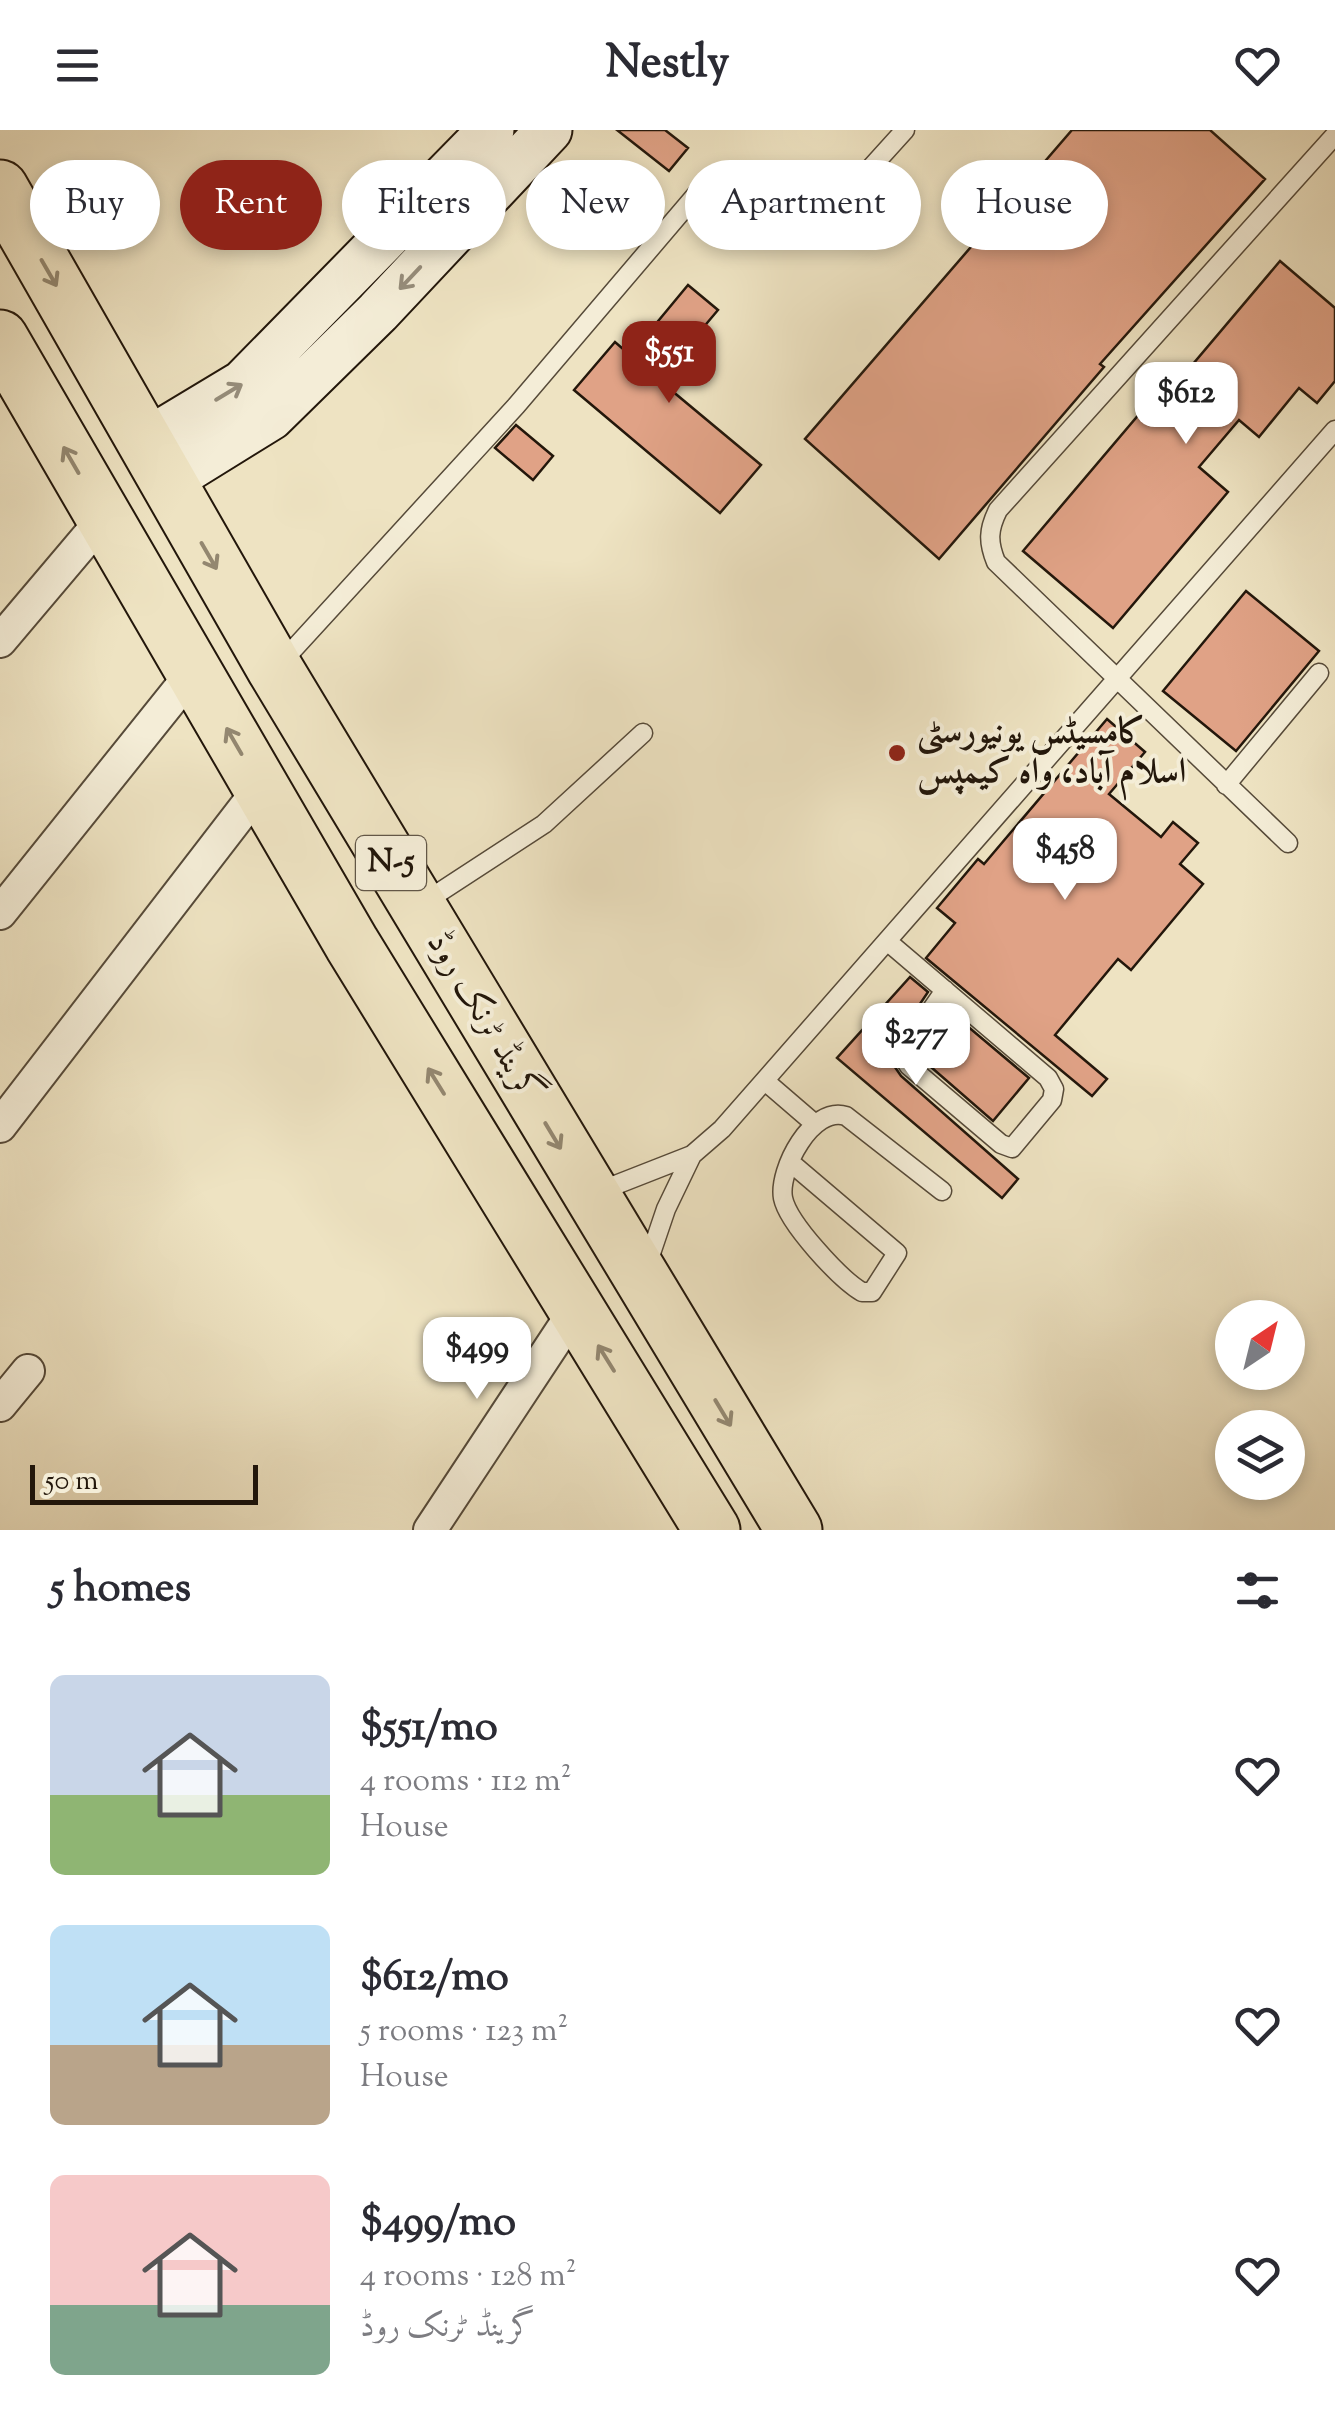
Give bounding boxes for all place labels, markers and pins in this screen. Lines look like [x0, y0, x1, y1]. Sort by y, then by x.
pin: $551 [610, 321, 728, 406]
pin: $612 [1127, 362, 1245, 447]
place label: کامسیٹس یونیورسٹی اسلام آباد، واہ کیمپس [917, 708, 1186, 801]
marker: کامسیٹس یونیورسٹی اسلام آباد، واہ کیمپس [886, 742, 908, 764]
pin: $458 [1006, 818, 1124, 903]
pin: $277 [857, 1003, 975, 1088]
pin: $499 [418, 1317, 536, 1402]

